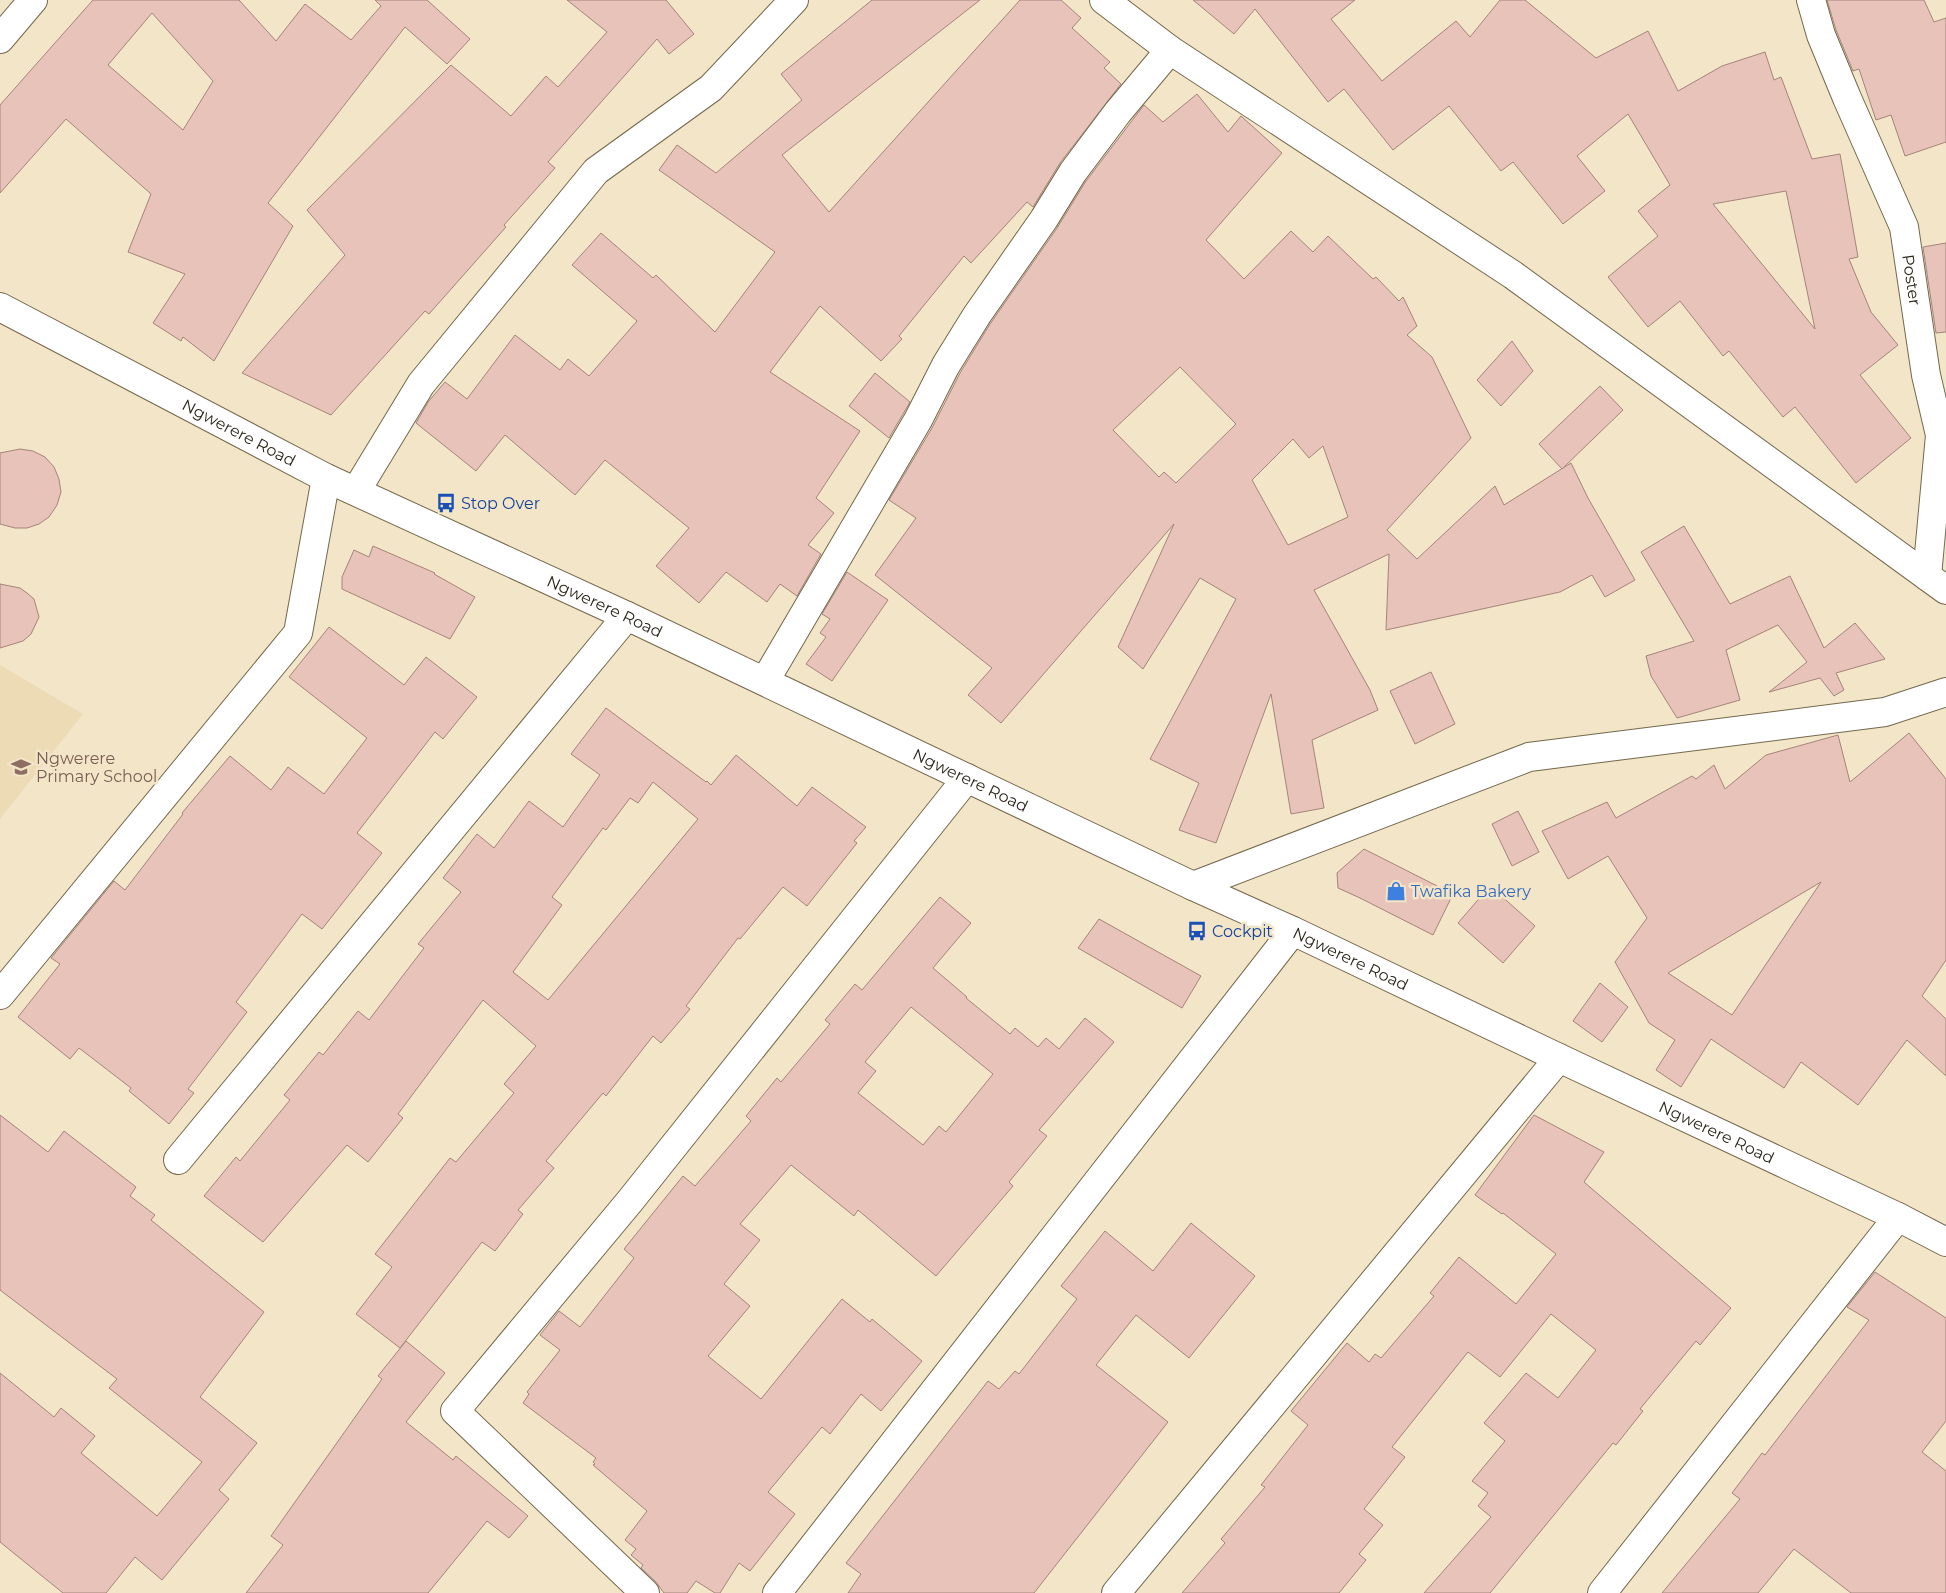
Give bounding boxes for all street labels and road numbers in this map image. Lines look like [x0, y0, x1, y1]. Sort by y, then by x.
street label: Poster [1899, 253, 1925, 307]
street label: Ngwerere Road [179, 395, 299, 470]
street label: Ngwerere Road [544, 571, 666, 641]
street label: Ngwerere Road [910, 744, 1031, 815]
street label: Ngwerere Road [1290, 923, 1411, 994]
street label: Ngwerere Road [1656, 1097, 1778, 1167]

